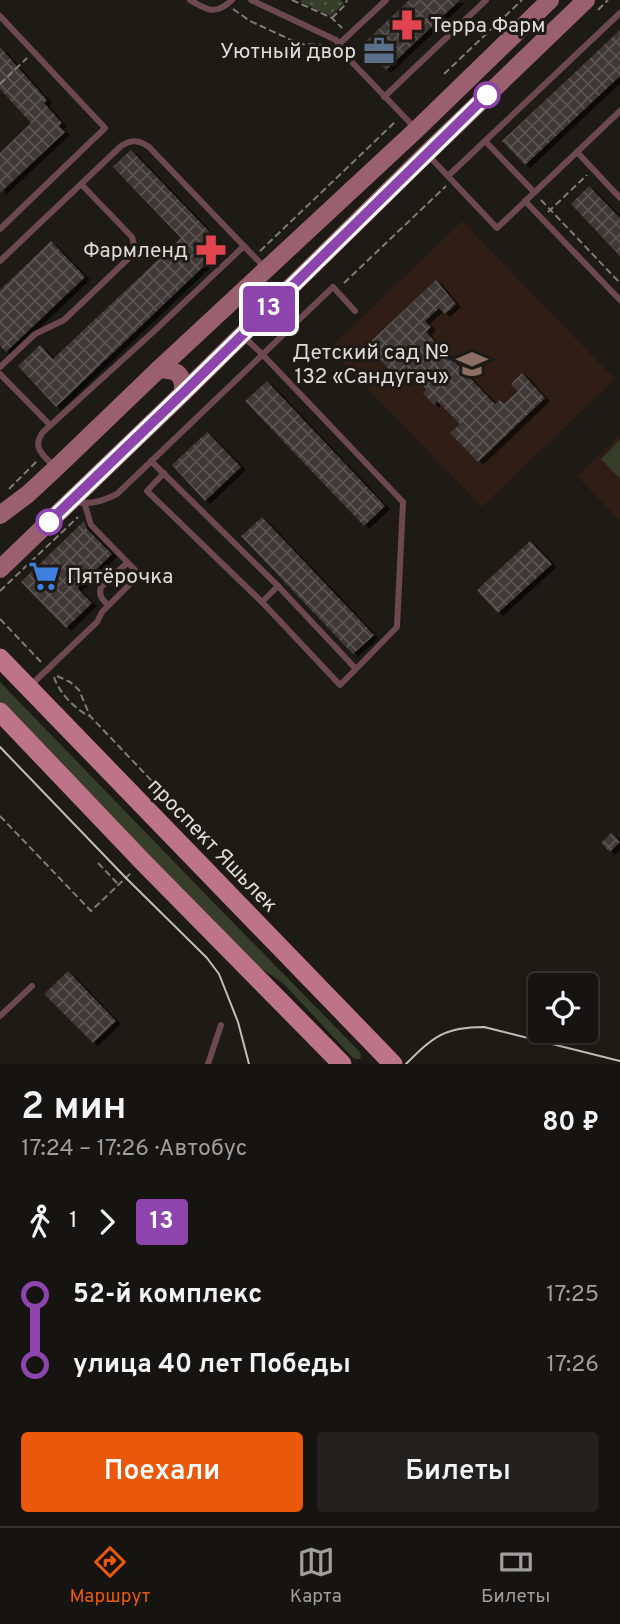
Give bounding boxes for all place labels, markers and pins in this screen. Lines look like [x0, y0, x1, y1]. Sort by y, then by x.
pharmacy icon: Терра Фарм [390, 8, 424, 42]
place label: Терра Фарм [430, 13, 545, 40]
office icon: Уютный двор [362, 34, 396, 68]
place label: Уютный двор [220, 39, 356, 66]
unlabelled marker [474, 82, 500, 108]
pharmacy icon: Фармленд [194, 233, 228, 267]
place label: Фармленд [83, 238, 188, 265]
place label: Детский сад № 132 «Сандугач» [292, 340, 449, 391]
school or university icon: Детский сад № 132 «Сандугач» [455, 347, 489, 381]
unlabelled marker [36, 509, 62, 535]
supermarket icon: Пятёрочка [27, 559, 61, 593]
place label: Пятёрочка [67, 564, 173, 591]

